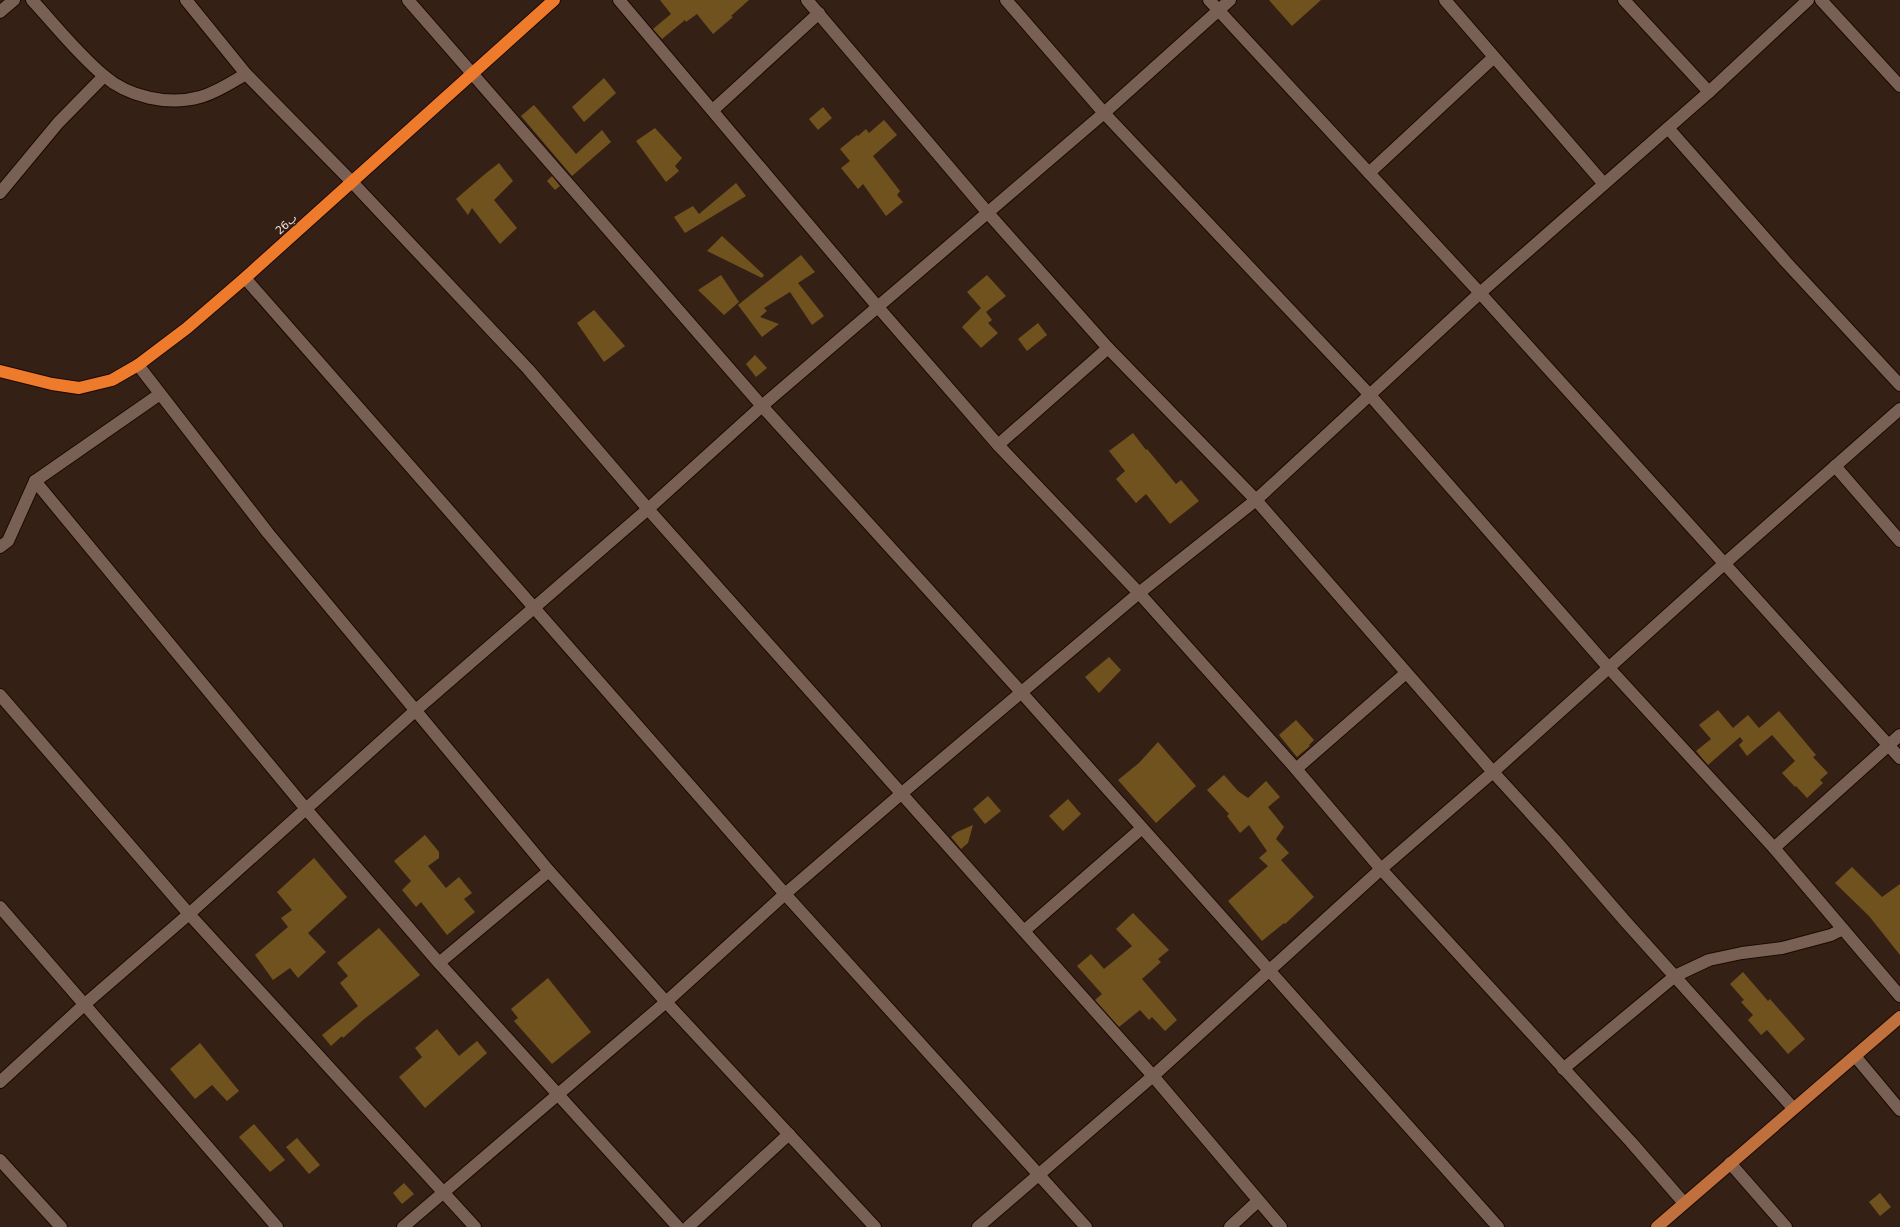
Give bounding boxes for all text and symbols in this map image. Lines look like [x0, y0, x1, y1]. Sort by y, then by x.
street label: 26ب [273, 211, 300, 237]

